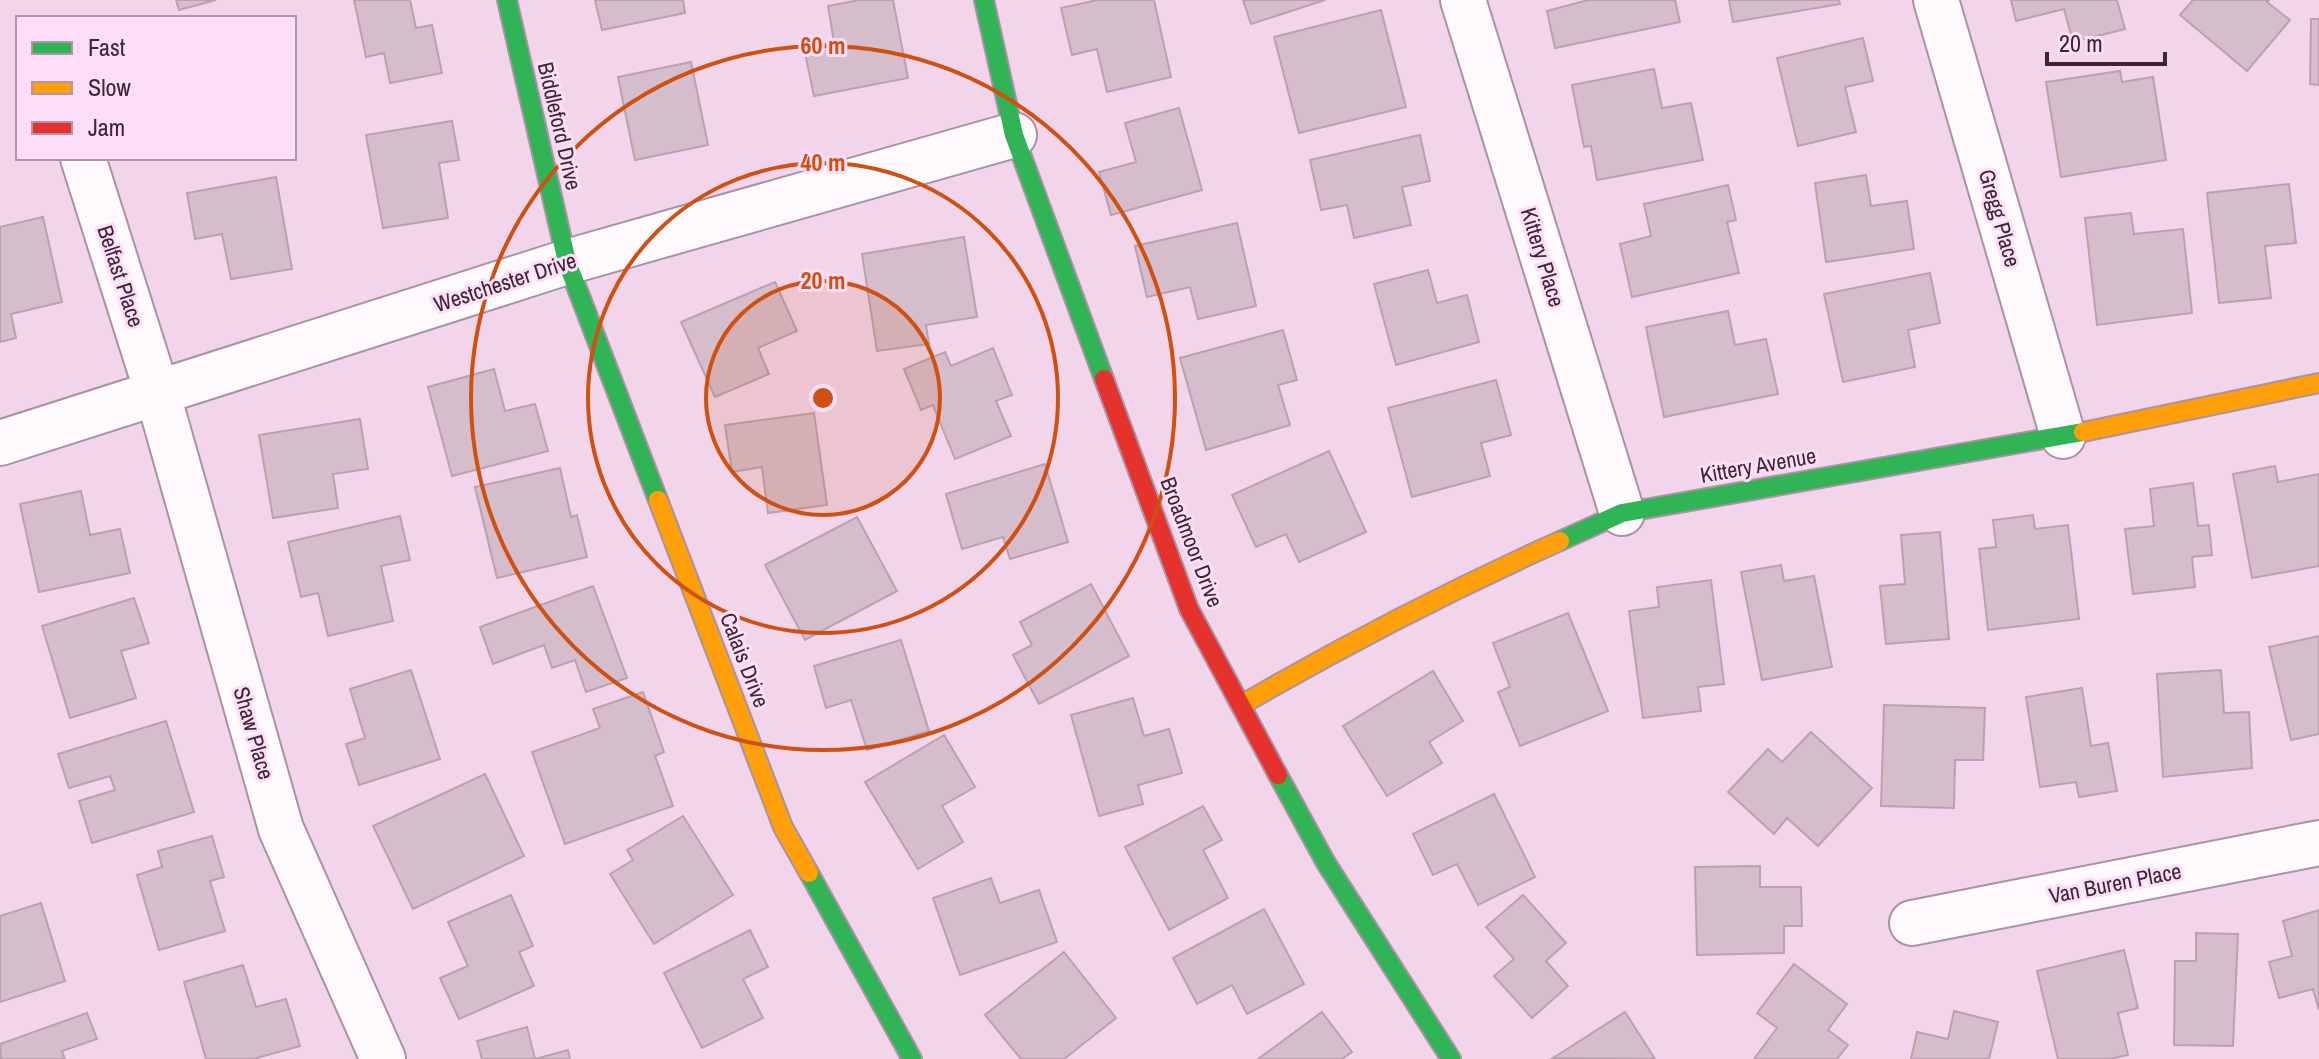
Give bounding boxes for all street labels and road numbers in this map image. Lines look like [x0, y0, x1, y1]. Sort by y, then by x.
street label: Biddleford Drive [531, 59, 589, 193]
street label: Gregg Place [1972, 166, 2028, 270]
street label: Kittery Place [1514, 204, 1572, 310]
street label: Belfast Place [90, 221, 152, 331]
street label: Westchester Drive [430, 245, 580, 319]
street label: Kittery Avenue [1698, 440, 1818, 490]
street label: Broadmoor Drive [1153, 473, 1231, 611]
street label: Calais Drive [713, 608, 777, 712]
street label: Shaw Place [226, 683, 282, 783]
street label: Van Buren Place [2046, 855, 2184, 911]

